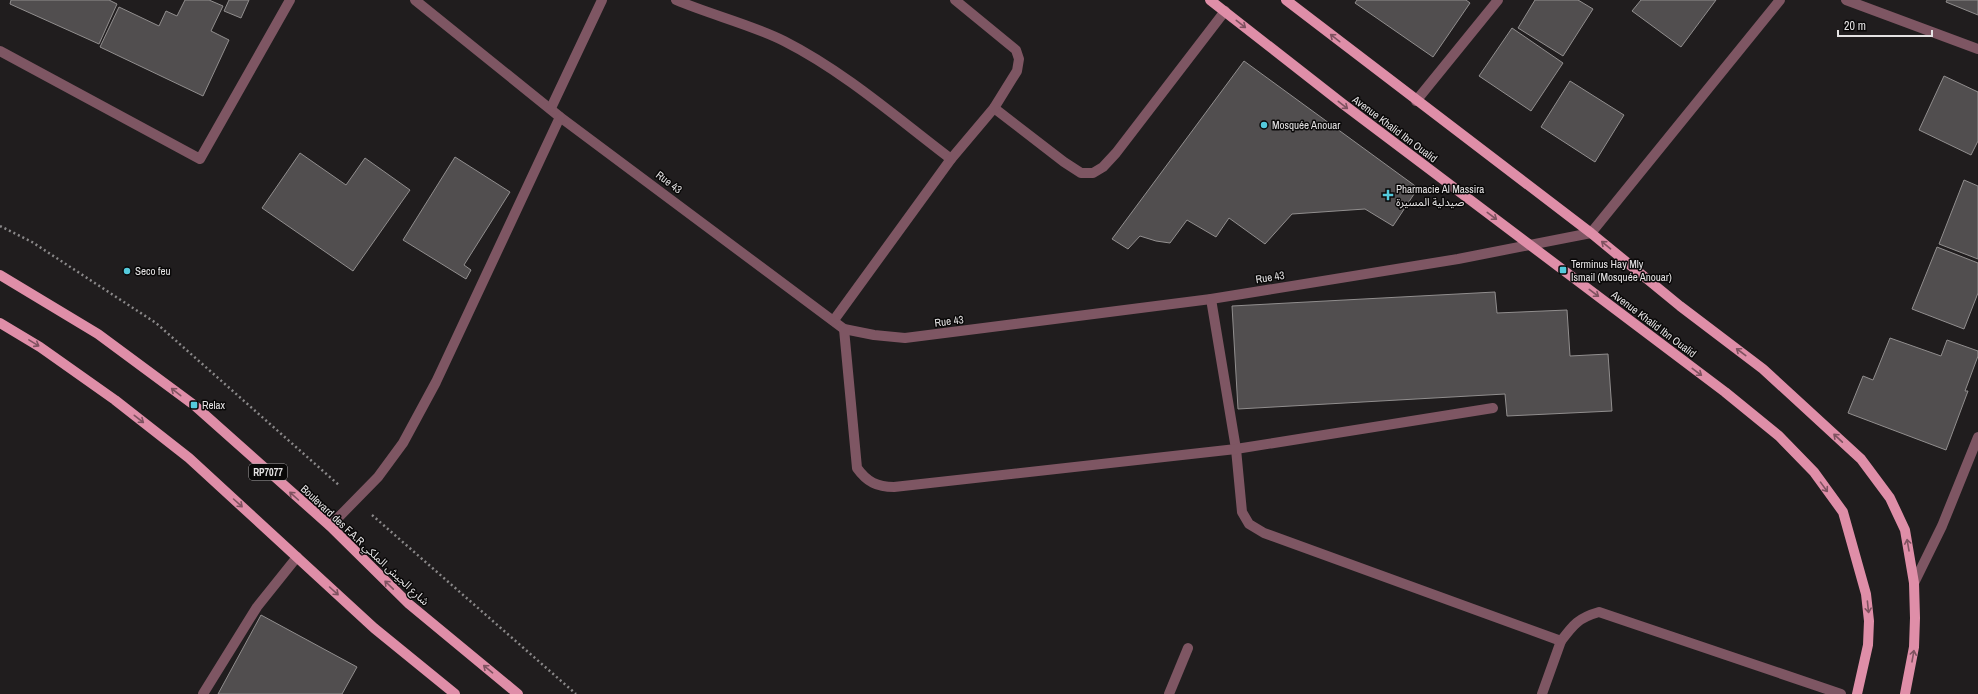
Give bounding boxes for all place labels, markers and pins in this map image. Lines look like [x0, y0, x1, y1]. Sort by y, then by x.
place label: Mosquée Anouar [1272, 118, 1340, 132]
marker: Mosquée Anouar [1259, 120, 1269, 130]
place label: Pharmacie Al Massira صيدلية المسيرة [1396, 182, 1484, 209]
marker: Pharmacie Al Massira صيدلية المسيرة [1383, 190, 1393, 200]
place label: Terminus Hay Mly Ismail (Mosquée Anouar) [1571, 257, 1672, 284]
place label: Seco feu [135, 264, 171, 278]
marker: Terminus Hay Mly Ismail (Mosquée Anouar) [1558, 265, 1568, 275]
marker: Seco feu [122, 266, 132, 276]
place label: Relax [202, 398, 226, 412]
marker: Relax [189, 400, 199, 410]

